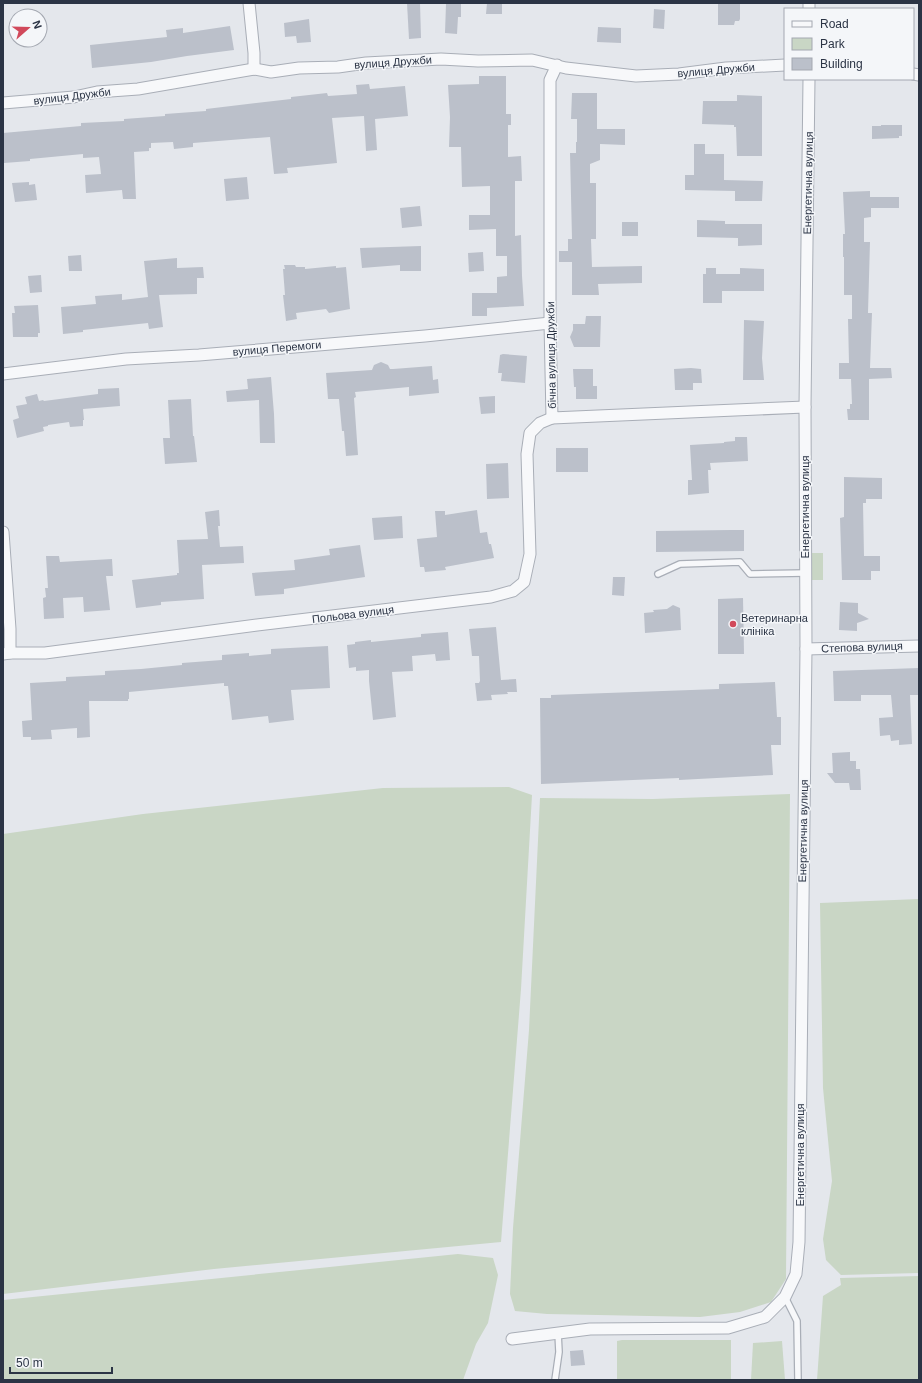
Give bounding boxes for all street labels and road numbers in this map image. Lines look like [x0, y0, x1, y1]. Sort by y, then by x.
street label: вулиця Дружби [354, 53, 432, 71]
street label: вулиця Дружби [677, 61, 755, 79]
street label: вулиця Дружби [33, 85, 111, 107]
street label: Енергетична вулиця [801, 131, 815, 235]
street label: бічна вулиця Дружби [544, 301, 558, 409]
street label: вулиця Перемоги [232, 338, 322, 358]
street label: Енергетична вулиця [799, 455, 811, 559]
street label: Польова вулиця [311, 603, 395, 625]
street label: Степова вулиця [821, 640, 903, 654]
street label: Енергетична вулиця [796, 779, 810, 883]
street label: Енергетична вулиця [794, 1103, 806, 1207]

